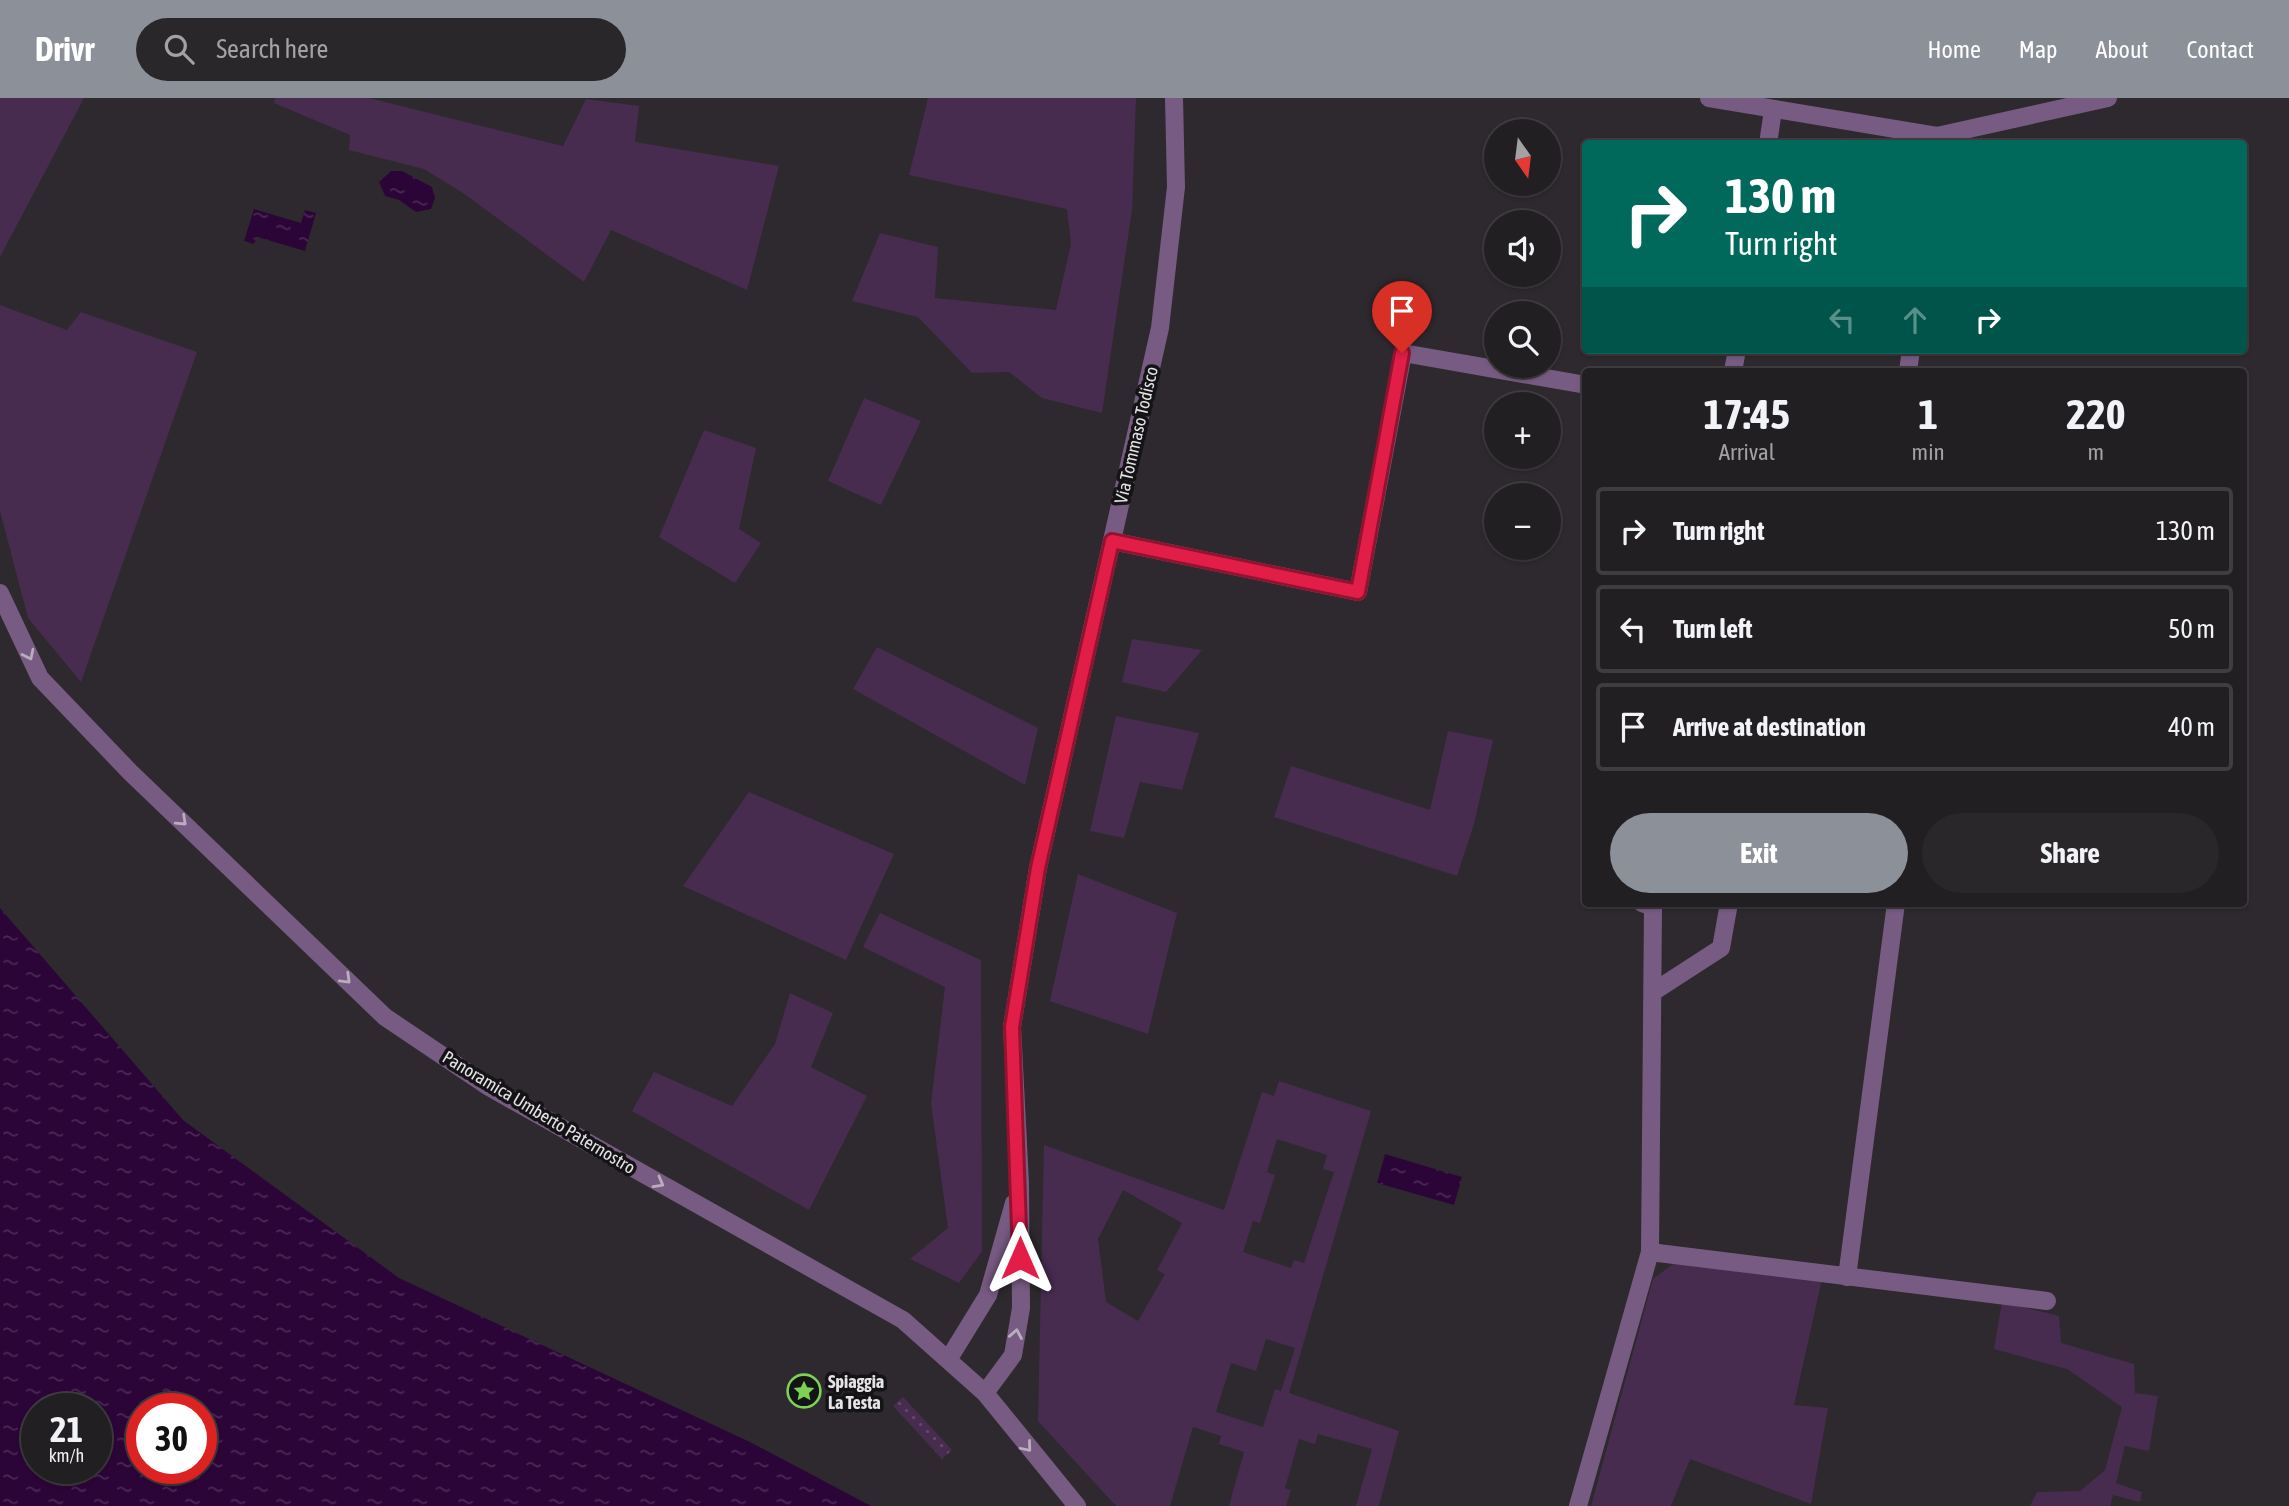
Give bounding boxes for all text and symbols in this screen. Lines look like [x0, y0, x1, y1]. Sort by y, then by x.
search box [136, 18, 626, 81]
text: Drivr [35, 30, 94, 68]
icon: search [160, 30, 198, 68]
text: Search here [216, 34, 328, 64]
text: Home [1927, 36, 1981, 63]
text: Map [2019, 36, 2057, 63]
text: About [2095, 36, 2148, 63]
text: Contact [2186, 36, 2254, 63]
north arrow [1484, 119, 1561, 196]
map controls [1484, 119, 1561, 560]
text: 130 m [1725, 167, 1836, 223]
icon: right [1610, 168, 1701, 259]
button: sound [1484, 210, 1561, 287]
text: Turn right [1725, 225, 1838, 262]
pin [1372, 281, 1432, 353]
icon: arrive [1383, 292, 1421, 330]
button: search [1484, 301, 1561, 378]
icon: left [1823, 301, 1861, 339]
icon: ahead [1896, 301, 1934, 339]
icon: right [1969, 301, 2007, 339]
street label: Via Tommaso Todisco [1110, 364, 1162, 506]
text: 17:45 [1704, 390, 1790, 438]
text: 1 [1918, 390, 1938, 438]
text: 220 [2066, 390, 2125, 438]
button: + [1484, 392, 1561, 469]
text: Arrival [1719, 439, 1775, 465]
text: min [1912, 439, 1945, 465]
text: m [2088, 439, 2104, 465]
button: − [1484, 483, 1561, 560]
icon: right [1614, 512, 1652, 550]
text: Turn right [1673, 516, 1764, 546]
text: 130 m [2156, 516, 2215, 546]
icon: left [1614, 610, 1652, 648]
text: Turn left [1673, 614, 1753, 644]
text: 50 m [2168, 614, 2215, 644]
one-way arrow [21, 648, 35, 660]
icon: arrive [1614, 708, 1652, 746]
text: Arrive at destination [1673, 712, 1866, 742]
text: 40 m [2168, 712, 2215, 742]
one-way arrow [174, 813, 187, 826]
button: Exit [1610, 813, 1908, 893]
button: Share [1922, 813, 2219, 893]
one-way arrow [338, 971, 351, 984]
street label: Panoramica Umberto Paternostro [439, 1046, 639, 1178]
one-way arrow [651, 1175, 664, 1188]
position arrow [983, 1221, 1057, 1295]
one-way arrow [1008, 1328, 1023, 1340]
place label: Spiaggia La Testa [828, 1371, 884, 1413]
place icon: Spiaggia La Testa [785, 1372, 823, 1410]
speed limit sign: 30 [126, 1393, 217, 1484]
text: 21 [50, 1409, 83, 1449]
one-way arrow [1019, 1439, 1032, 1452]
text: km/h [49, 1445, 84, 1466]

